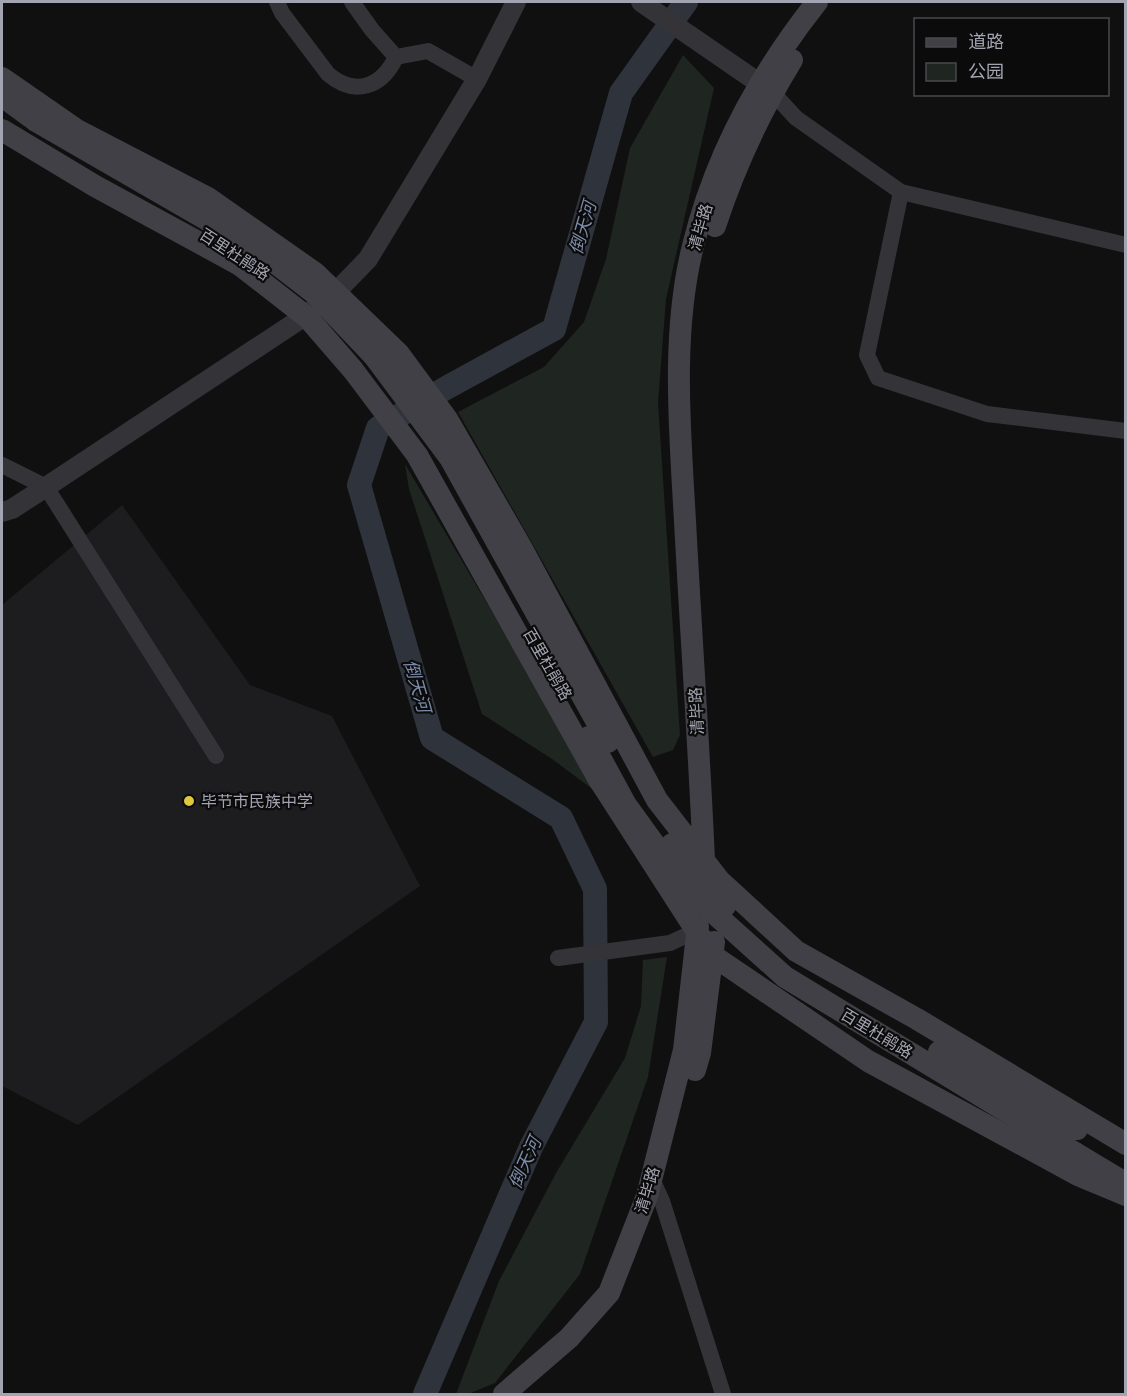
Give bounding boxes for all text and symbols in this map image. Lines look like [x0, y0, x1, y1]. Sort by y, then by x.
legend [914, 18, 1109, 96]
text: 道路 [968, 30, 1004, 53]
text: 公园 [968, 60, 1004, 83]
water label: 倒天河 [564, 196, 602, 257]
street label: 清毕路 [684, 201, 716, 253]
street label: 百里杜鹃路 [196, 224, 274, 284]
street label: 百里杜鹃路 [519, 624, 577, 704]
water label: 倒天河 [399, 657, 437, 718]
street label: 清毕路 [685, 687, 707, 735]
place label: 毕节市民族中学 [201, 791, 313, 811]
marker: 毕节市民族中学 [182, 794, 196, 808]
street label: 百里杜鹃路 [838, 1004, 916, 1062]
water label: 倒天河 [503, 1131, 547, 1192]
street label: 清毕路 [630, 1164, 664, 1216]

